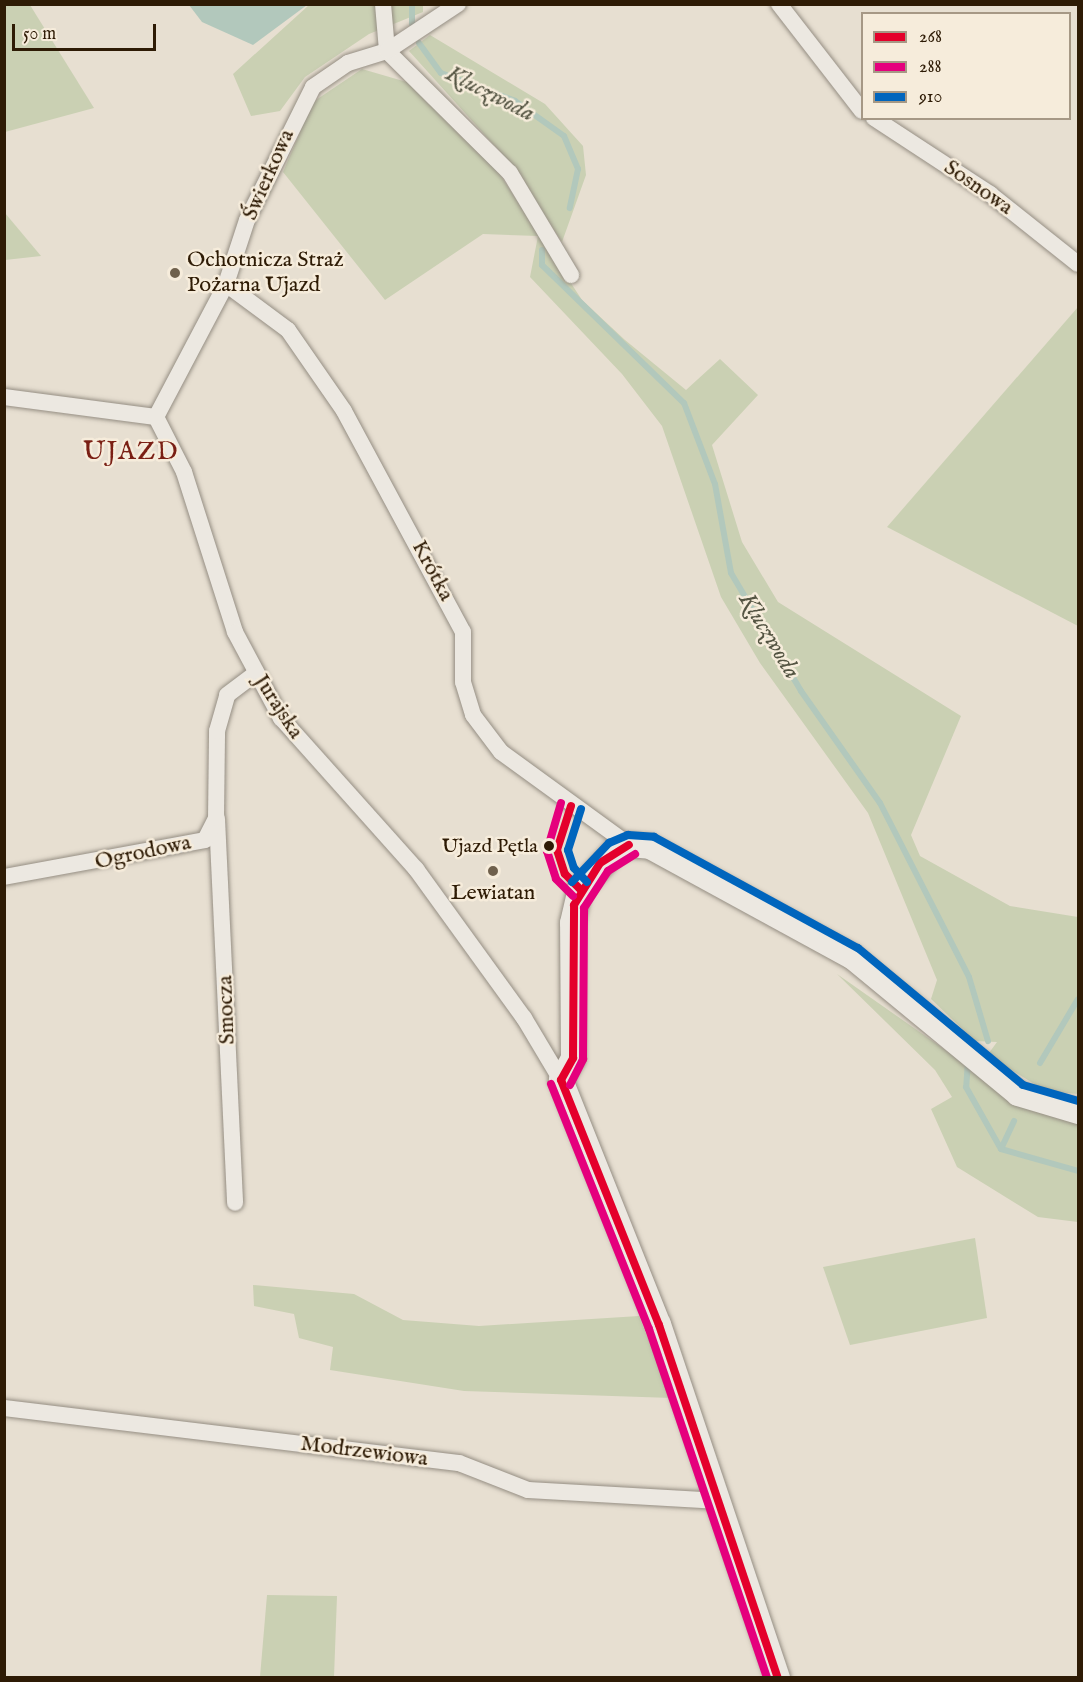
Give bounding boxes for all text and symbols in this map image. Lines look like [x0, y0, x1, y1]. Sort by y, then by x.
scale bar [15, 12, 159, 50]
legend [861, 12, 1071, 120]
text: 50 m [23, 23, 56, 46]
text: 268 [919, 26, 942, 49]
text: 288 [919, 56, 942, 79]
water label: Kluczwoda [441, 59, 539, 129]
text: 910 [919, 86, 942, 109]
street label: Świerkowa [237, 126, 301, 224]
street label: Sosnowa [938, 155, 1018, 221]
place label: Ochotnicza Straż Pożarna Ujazd [187, 247, 344, 298]
marker: Ochotnicza Straż Pożarna Ujazd [168, 266, 182, 280]
district label: UJAZD [83, 436, 179, 468]
street label: Krótka [405, 536, 459, 606]
water label: Kluczwoda [732, 588, 806, 684]
street label: Jurajska [247, 670, 309, 744]
street label: Ogrodowa [93, 830, 193, 876]
place label: Ujazd Pętla [442, 834, 538, 858]
marker: Ujazd Pętla [543, 840, 555, 852]
marker: Lewiatan [486, 864, 500, 878]
place label: Lewiatan [451, 881, 535, 907]
street label: Smocza [213, 975, 241, 1045]
street label: Modrzewiowa [299, 1431, 429, 1473]

